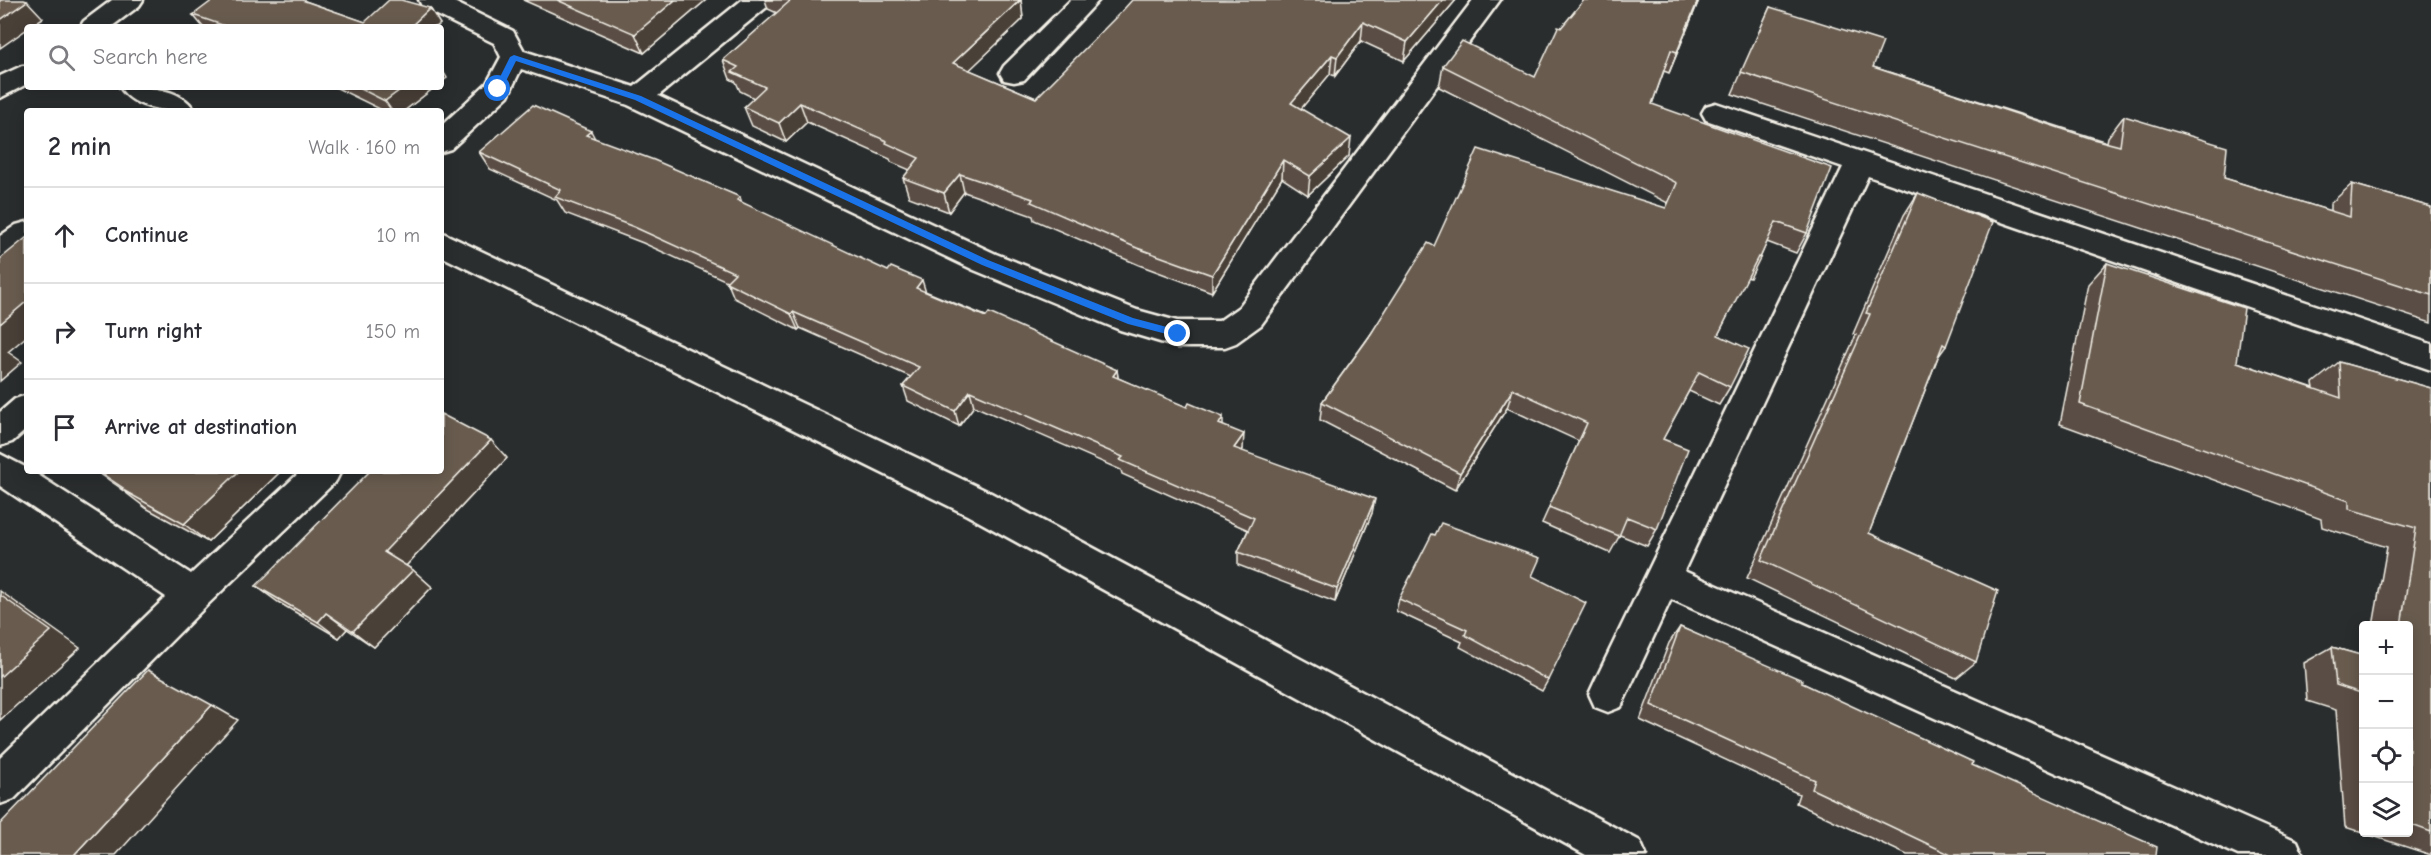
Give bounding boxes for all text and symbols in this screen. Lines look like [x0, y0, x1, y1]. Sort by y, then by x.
search box [24, 24, 444, 90]
icon: search [45, 41, 78, 74]
text: Search here [93, 44, 208, 70]
route start [484, 75, 510, 101]
text: 2 min [48, 132, 111, 162]
text: Walk · 160 m [309, 136, 420, 159]
icon: ahead [48, 219, 81, 252]
text: Continue [105, 222, 188, 248]
text: 10 m [377, 224, 420, 247]
icon: right [48, 315, 81, 348]
text: Turn right [105, 318, 202, 344]
text: 150 m [366, 320, 420, 343]
route end [1164, 320, 1190, 346]
icon: arrive [48, 411, 81, 444]
text: Arrive at destination [105, 414, 297, 440]
map controls [2359, 621, 2413, 837]
button: + [2359, 621, 2413, 675]
button: − [2359, 675, 2413, 729]
button: locate [2359, 729, 2413, 783]
button: layers [2359, 783, 2413, 837]

